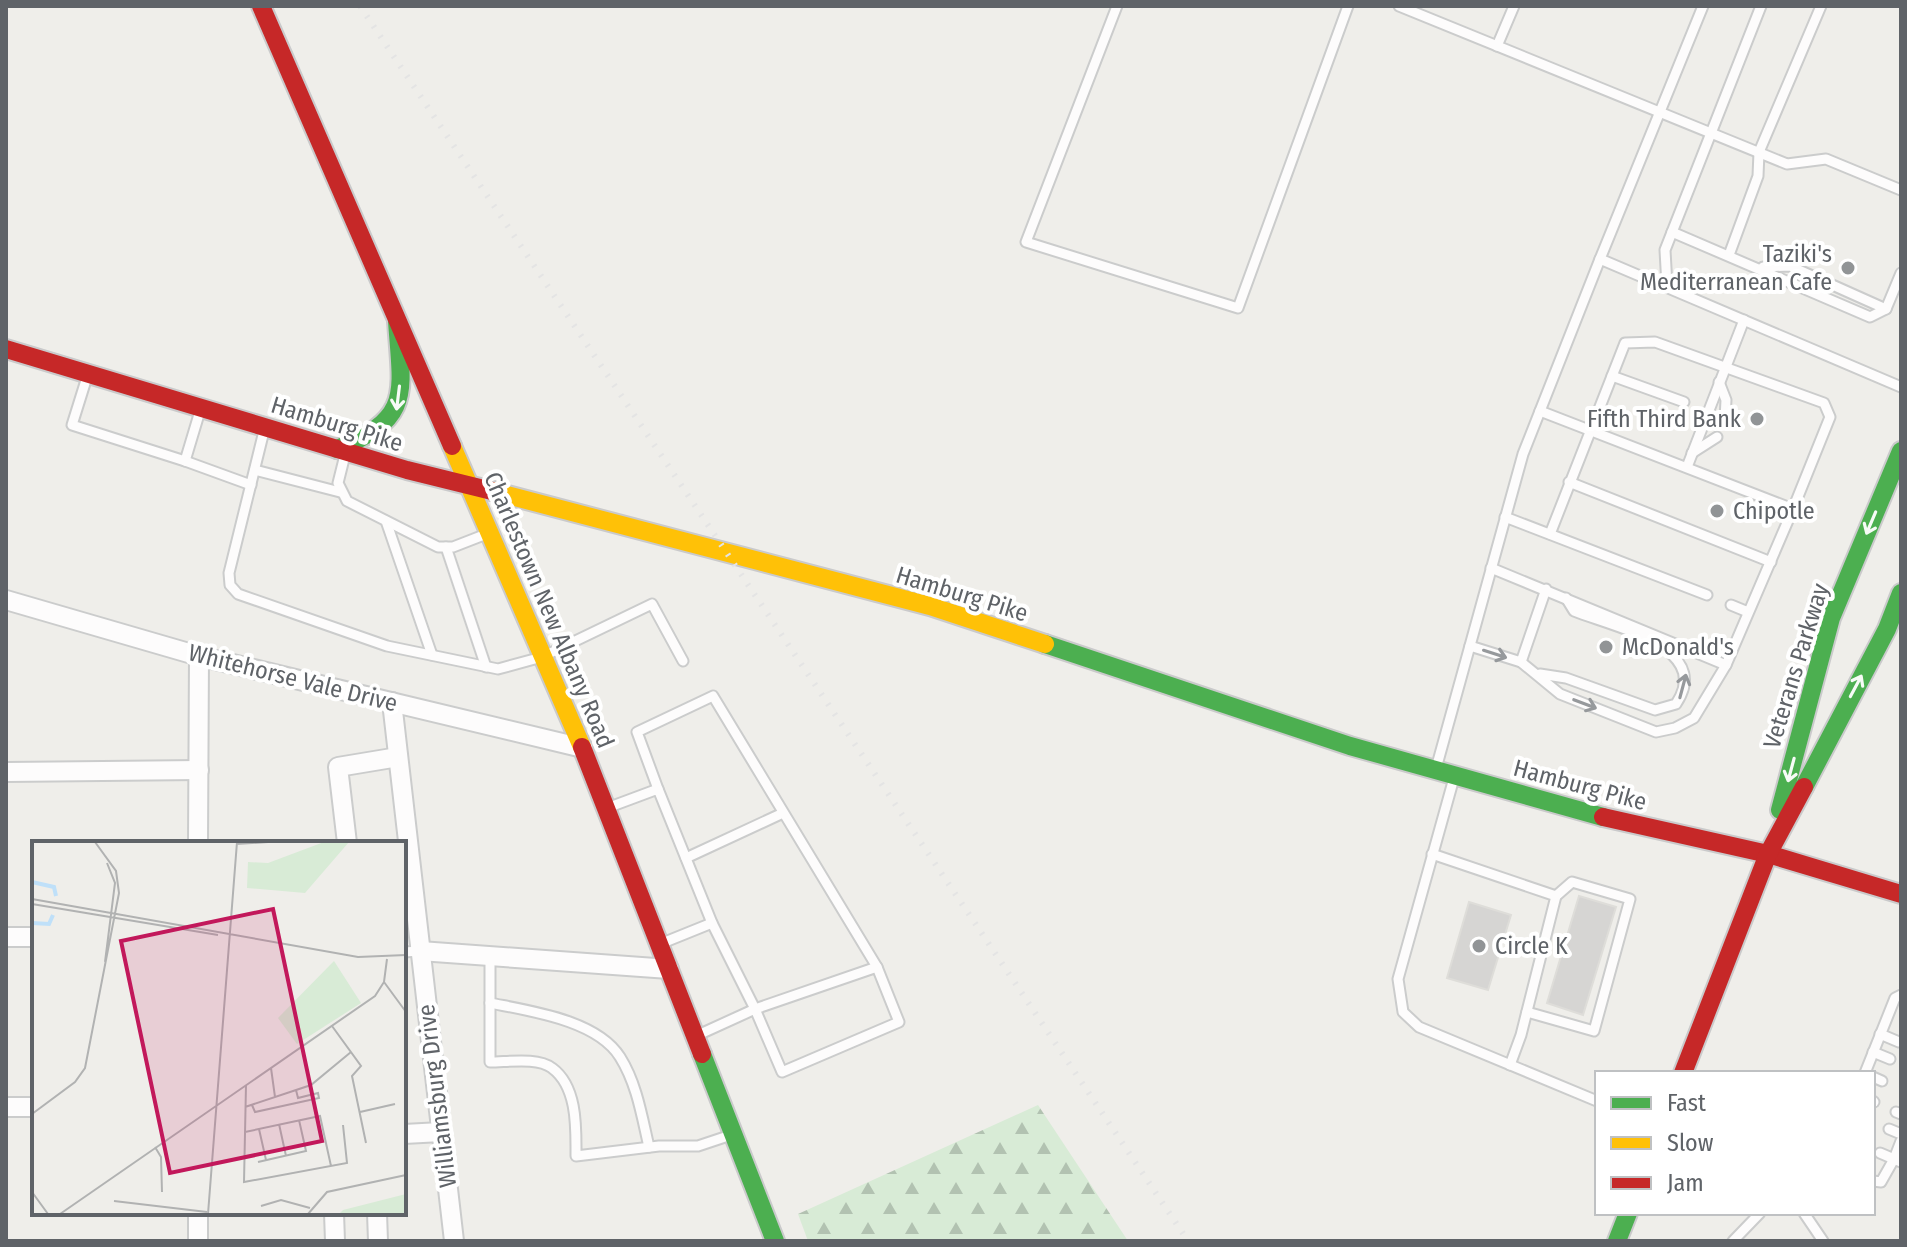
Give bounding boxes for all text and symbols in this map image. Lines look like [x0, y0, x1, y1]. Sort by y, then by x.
place label: Taziki's Mediterranean Cafe [1640, 240, 1832, 296]
marker: Taziki's Mediterranean Cafe [1839, 259, 1857, 277]
one-way arrow [390, 385, 405, 411]
street label: Hamburg Pike [268, 391, 406, 457]
place label: Fifth Third Bank [1587, 405, 1742, 433]
marker: Fifth Third Bank [1748, 410, 1766, 428]
street label: Charlestown New Albany Road [478, 468, 620, 752]
place label: Chipotle [1733, 497, 1815, 525]
marker: Chipotle [1708, 502, 1726, 520]
one-way arrow [1862, 510, 1877, 535]
street label: Hamburg Pike [893, 561, 1031, 627]
street label: Veterans Parkway [1758, 580, 1834, 752]
place label: McDonald's [1622, 633, 1734, 661]
street label: Whitehorse Vale Drive [186, 638, 400, 718]
marker: McDonald's [1597, 638, 1615, 656]
one-way arrow [1482, 648, 1507, 662]
one-way arrow [1676, 674, 1691, 699]
one-way arrow [1849, 675, 1865, 698]
one-way arrow [1572, 698, 1597, 712]
street label: Hamburg Pike [1510, 754, 1650, 816]
one-way arrow [1782, 756, 1797, 782]
inset map [32, 841, 406, 1215]
place label: Circle K [1495, 932, 1568, 960]
marker: Circle K [1470, 937, 1488, 955]
street label: Williamsburg Drive [412, 1003, 462, 1189]
legend [1595, 1071, 1875, 1215]
text: Fast [1667, 1089, 1706, 1117]
text: Slow [1667, 1129, 1714, 1157]
text: Jam [1667, 1169, 1704, 1197]

